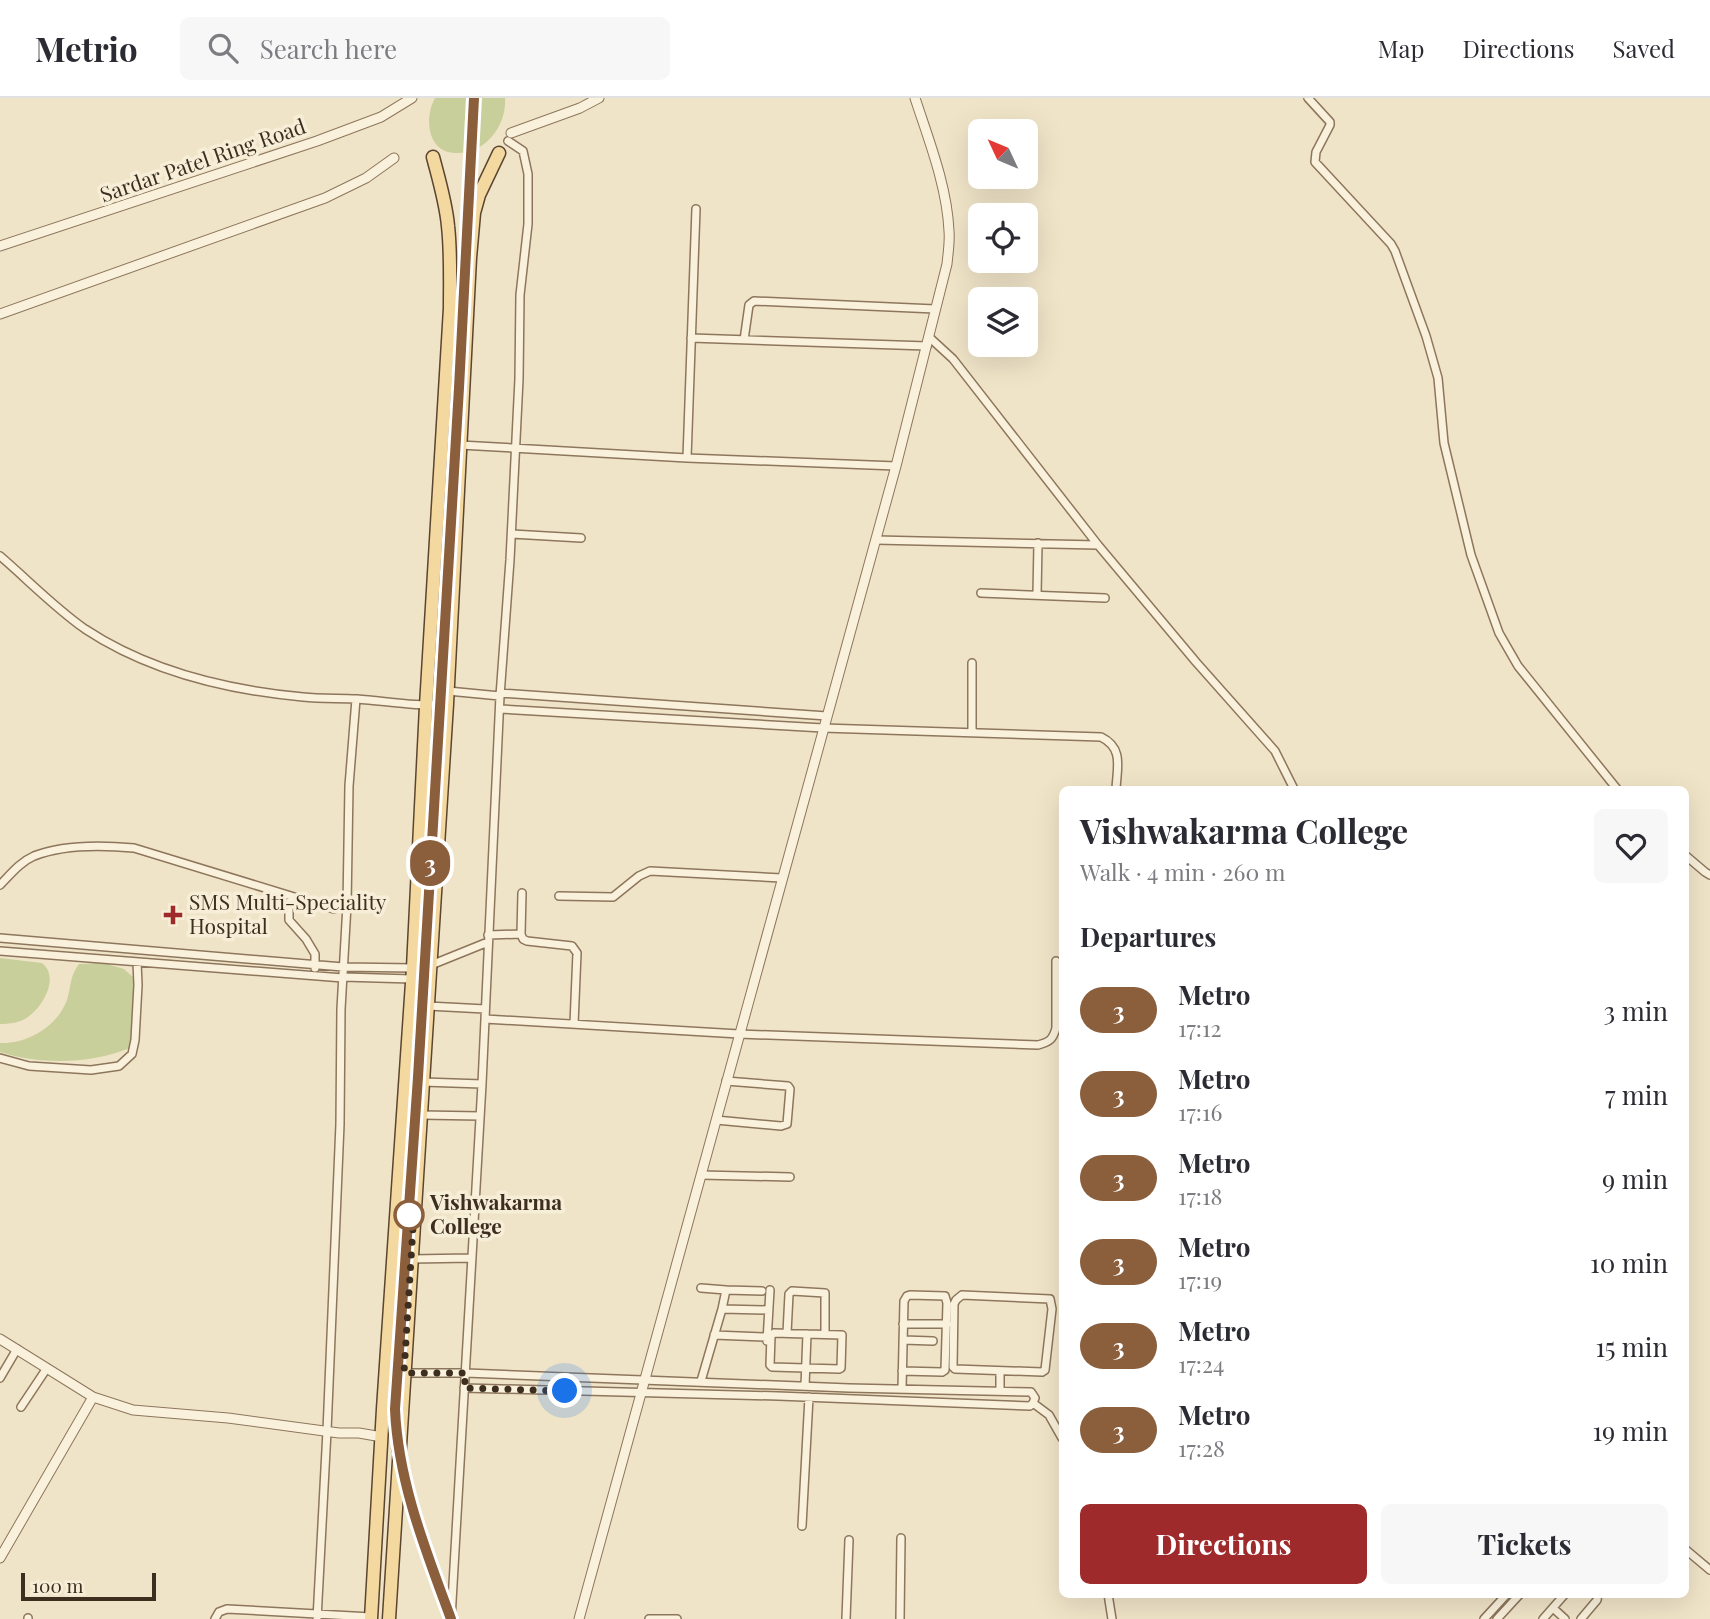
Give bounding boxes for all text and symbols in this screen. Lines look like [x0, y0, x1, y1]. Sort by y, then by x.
search box [180, 17, 670, 80]
text: Metrio [35, 26, 138, 70]
icon: search [204, 29, 242, 67]
text: Search here [260, 31, 397, 66]
text: Map [1378, 32, 1424, 64]
text: Directions [1462, 32, 1575, 64]
text: Saved [1613, 32, 1675, 64]
street label: Sardar Patel Ring Road [96, 111, 309, 207]
north arrow [968, 119, 1038, 189]
map controls [968, 119, 1038, 357]
button: locate [968, 203, 1038, 273]
button: layers [968, 287, 1038, 357]
text: Vishwakarma College [1080, 808, 1408, 852]
button: heart [1594, 809, 1668, 883]
line badge: 3 [407, 840, 453, 886]
text: 3 [424, 847, 436, 879]
text: Walk · 4 min · 260 m [1080, 856, 1285, 887]
place label: SMS Multi-Speciality Hospital [189, 887, 387, 939]
marker: SMS Multi-Speciality Hospital [163, 905, 183, 925]
text: Departures [1080, 919, 1216, 954]
text: Metro [1178, 977, 1250, 1012]
text: 3 min [1604, 993, 1668, 1028]
text: 3 [1113, 994, 1124, 1026]
text: 17:12 [1178, 1012, 1222, 1043]
text: Metro [1178, 1061, 1250, 1096]
text: 7 min [1605, 1077, 1668, 1112]
text: 3 [1113, 1078, 1124, 1110]
text: 17:16 [1178, 1096, 1222, 1127]
text: Metro [1178, 1145, 1250, 1180]
text: 9 min [1602, 1161, 1668, 1196]
text: 3 [1113, 1162, 1124, 1194]
text: 17:18 [1178, 1180, 1222, 1211]
place label: Vishwakarma College [429, 1187, 562, 1239]
marker: Vishwakarma College [394, 1200, 424, 1230]
text: Metro [1178, 1229, 1250, 1264]
text: 10 min [1590, 1245, 1668, 1280]
text: 3 [1113, 1246, 1124, 1278]
text: 17:19 [1178, 1264, 1222, 1295]
text: Metro [1178, 1313, 1250, 1348]
text: 15 min [1596, 1329, 1668, 1364]
text: 3 [1113, 1330, 1124, 1362]
text: 17:24 [1178, 1348, 1224, 1379]
your location [547, 1373, 582, 1408]
text: Metro [1178, 1397, 1250, 1432]
text: 19 min [1592, 1413, 1668, 1448]
text: 3 [1113, 1414, 1124, 1446]
text: 17:28 [1178, 1432, 1225, 1463]
button: Directions [1080, 1504, 1367, 1584]
button: Tickets [1381, 1504, 1668, 1584]
scale bar [21, 1570, 156, 1602]
text: 100 m [32, 1572, 83, 1598]

